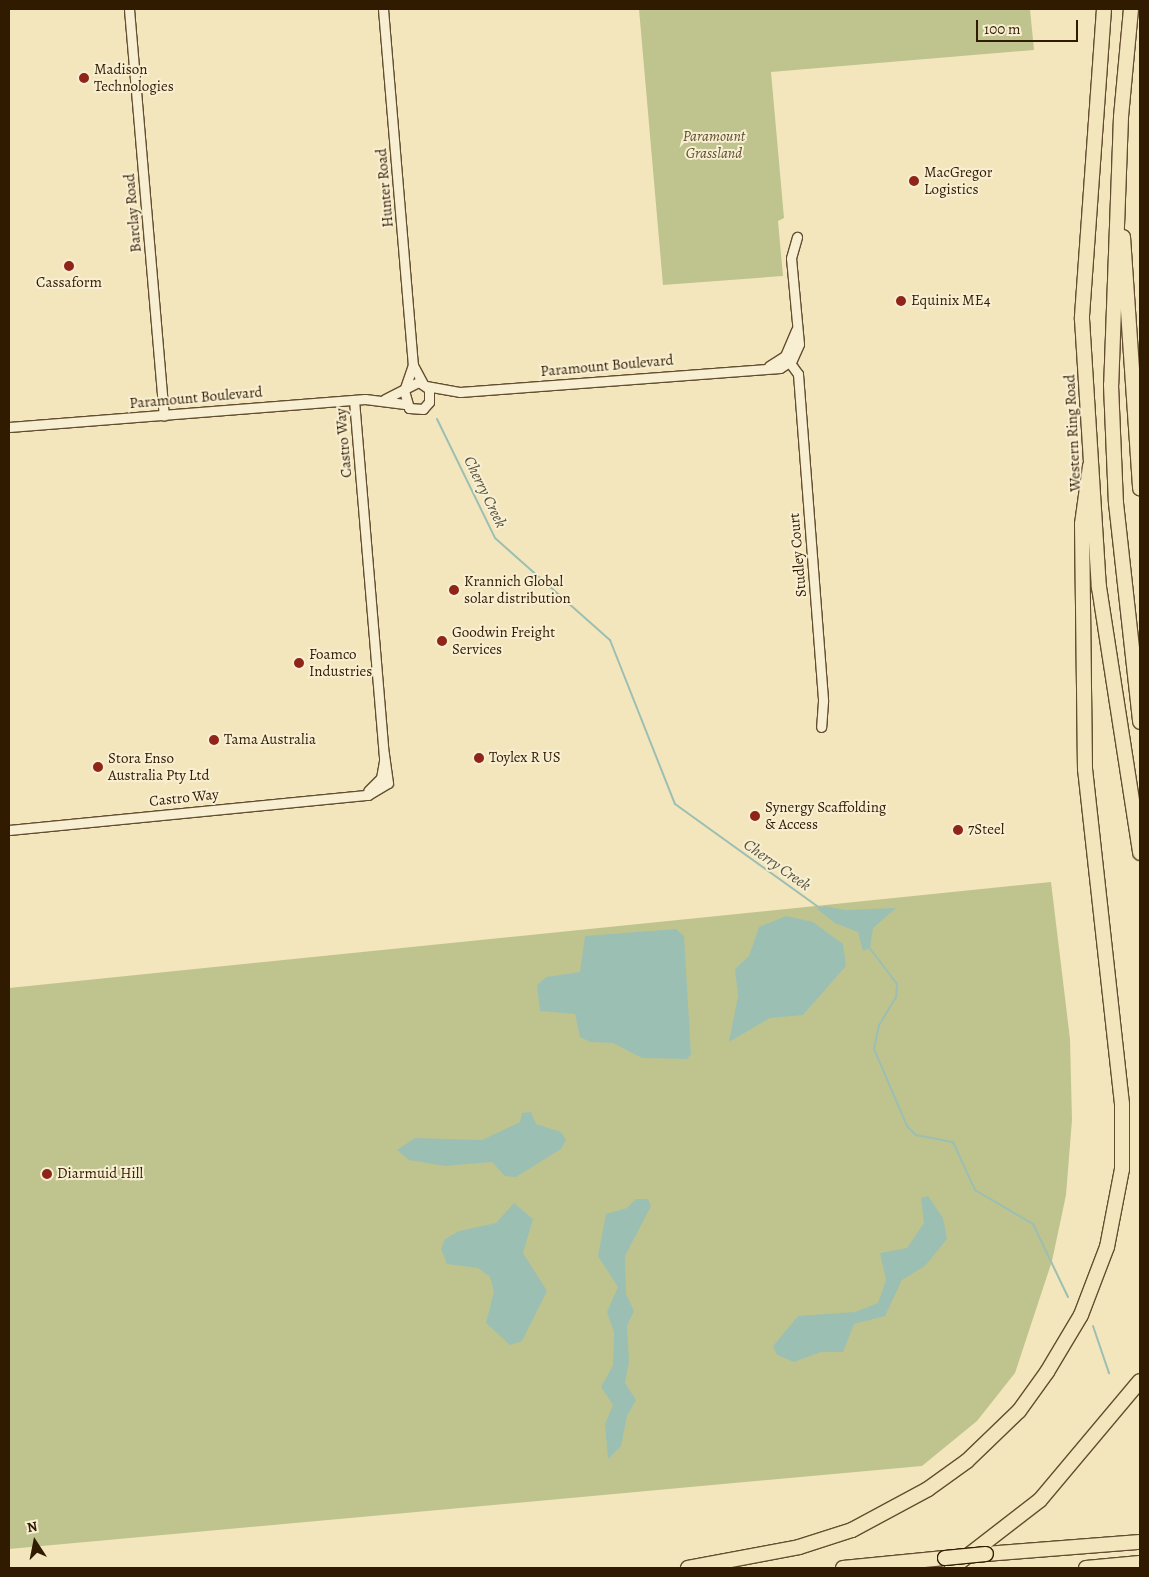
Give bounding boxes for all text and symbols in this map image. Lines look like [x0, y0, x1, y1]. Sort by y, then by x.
scale bar [979, 10, 1082, 42]
text: 100 m [984, 19, 1021, 39]
place label: Madison Technologies [94, 60, 174, 95]
marker: Madison Technologies [78, 72, 90, 84]
park label: Paramount Grassland [683, 127, 745, 162]
street label: Hunter Road [373, 148, 397, 228]
place label: MacGregor Logistics [924, 163, 993, 198]
street label: Barclay Road [121, 173, 145, 253]
marker: MacGregor Logistics [908, 175, 920, 187]
marker: Cassaform [63, 260, 75, 272]
place label: Cassaform [36, 274, 102, 292]
place label: Equinix ME4 [911, 292, 990, 310]
marker: Equinix ME4 [895, 295, 907, 307]
street label: Paramount Boulevard [540, 351, 674, 381]
street label: Western Ring Road [1061, 374, 1085, 492]
street label: Paramount Boulevard [129, 383, 263, 413]
street label: Castro Way [332, 408, 356, 478]
water label: Cherry Creek [459, 453, 511, 531]
street label: Studley Court [785, 512, 811, 598]
place label: Krannich Global solar distribution [464, 572, 571, 607]
marker: Krannich Global solar distribution [448, 584, 460, 596]
place label: Goodwin Freight Services [452, 623, 555, 658]
marker: Goodwin Freight Services [436, 635, 448, 647]
place label: Foamco Industries [309, 645, 372, 680]
marker: Foamco Industries [293, 657, 305, 669]
place label: Tama Australia [224, 731, 316, 749]
marker: Tama Australia [208, 734, 220, 746]
place label: Stora Enso Australia Pty Ltd [108, 749, 209, 784]
place label: Toylex R US [489, 749, 561, 767]
marker: Toylex R US [473, 752, 485, 764]
marker: Stora Enso Australia Pty Ltd [92, 761, 104, 773]
street label: Castro Way [148, 785, 220, 811]
place label: Synergy Scaffolding & Access [765, 798, 886, 833]
marker: Synergy Scaffolding & Access [749, 810, 761, 822]
place label: 7Steel [968, 821, 1004, 839]
marker: 7Steel [952, 824, 964, 836]
water label: Cherry Creek [740, 835, 814, 895]
place label: Diarmuid Hill [57, 1165, 143, 1183]
marker: Diarmuid Hill [41, 1168, 53, 1180]
text: N [25, 1516, 39, 1537]
north arrow [10, 1517, 60, 1567]

